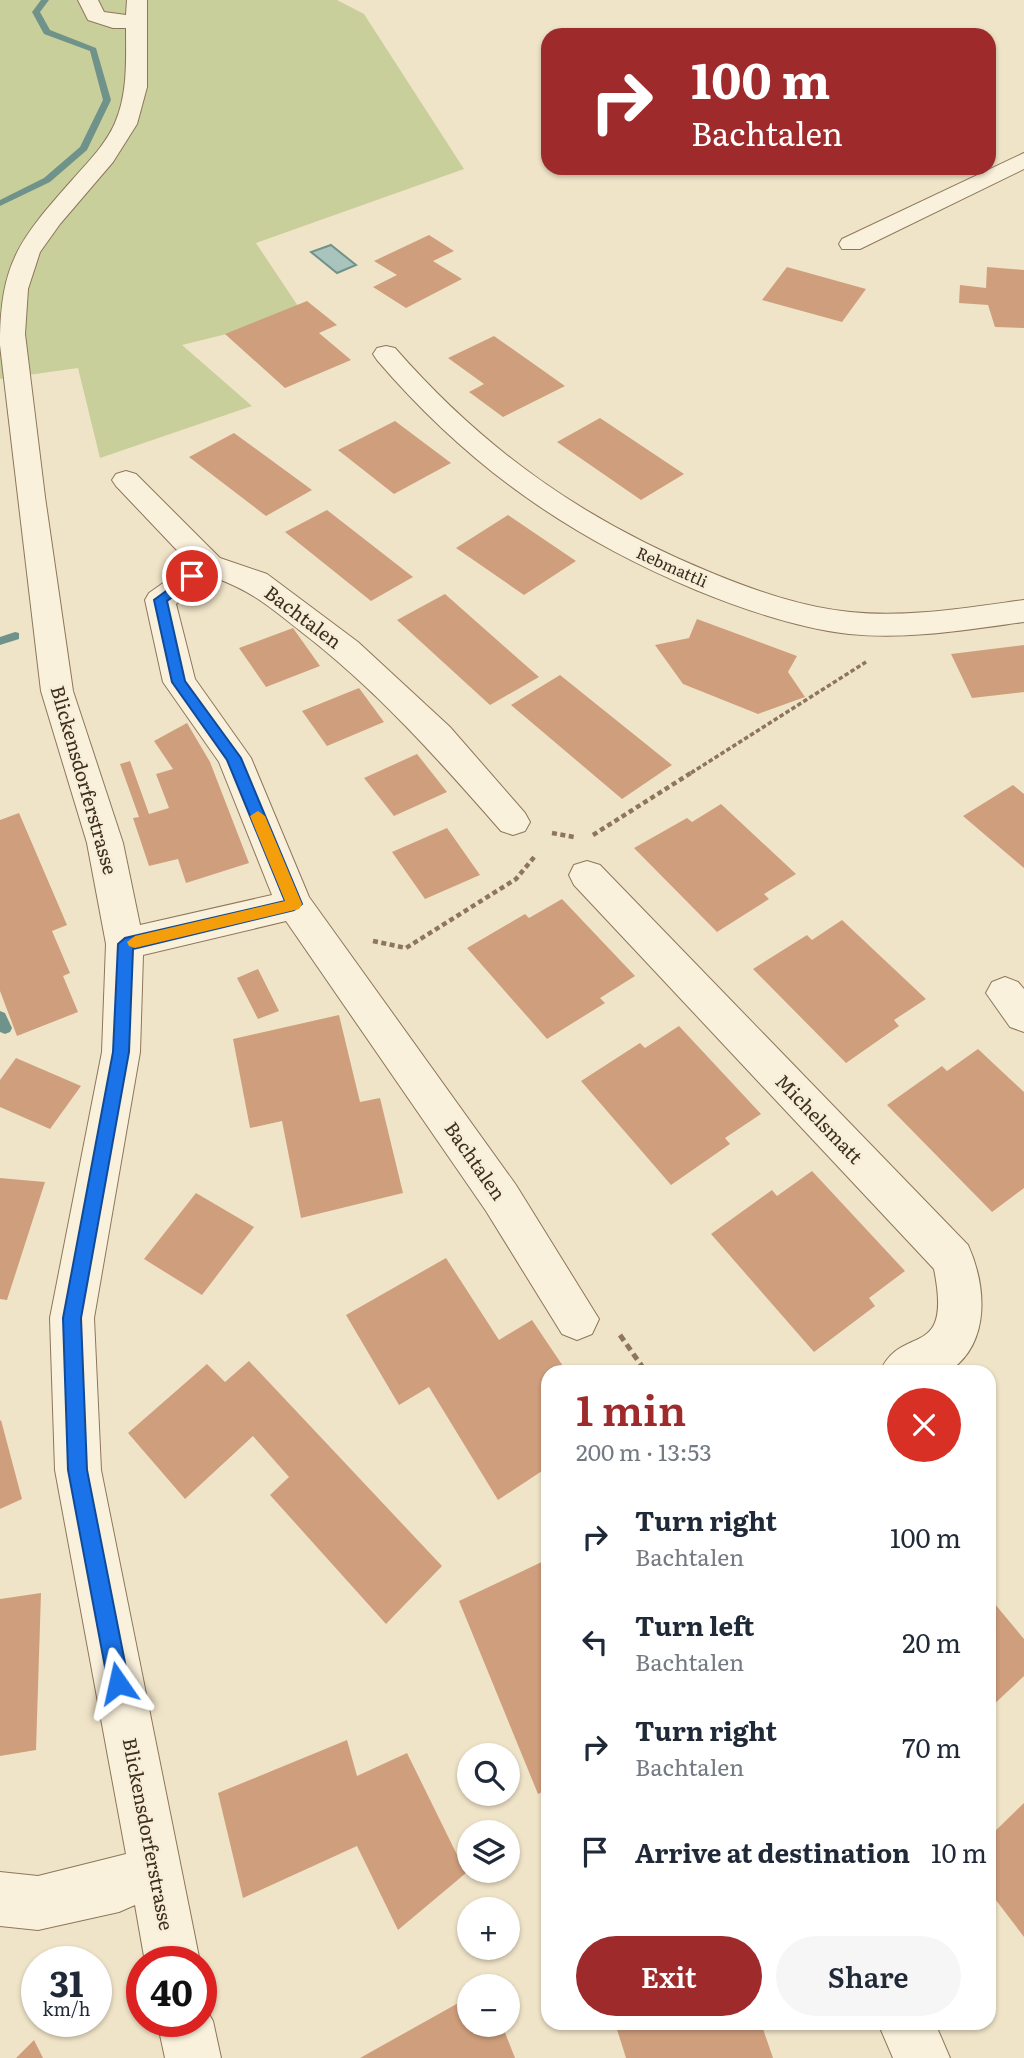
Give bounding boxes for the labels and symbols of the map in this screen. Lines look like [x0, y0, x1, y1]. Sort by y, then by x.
street label: Rebmattli [633, 540, 712, 592]
pin [162, 546, 222, 606]
street label: Bachtalen [259, 578, 348, 655]
street label: Blickensdorferstrasse [45, 682, 125, 878]
street label: Michelsmatt [770, 1067, 870, 1170]
street label: Bachtalen [438, 1115, 513, 1205]
position arrow [81, 1646, 155, 1720]
street label: Blickensdorferstrasse [117, 1735, 181, 1933]
speed limit sign: 40 [126, 1946, 217, 2037]

